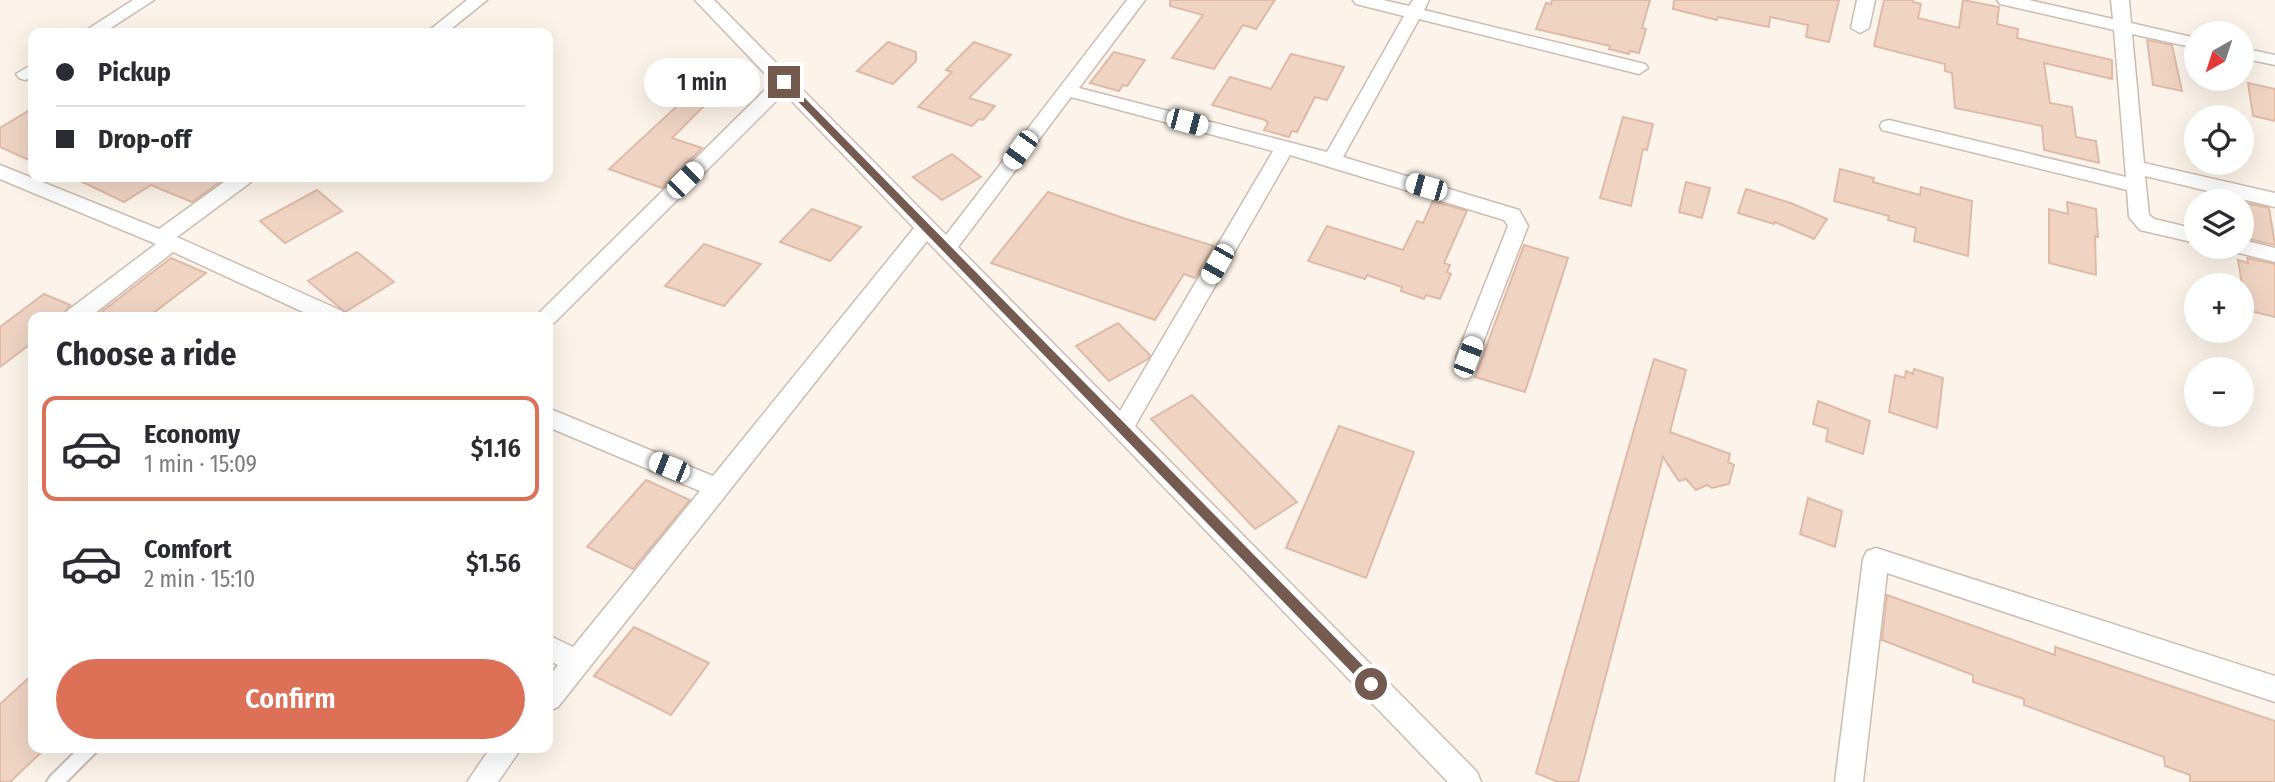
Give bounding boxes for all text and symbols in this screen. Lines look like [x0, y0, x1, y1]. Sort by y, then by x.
north arrow [2184, 21, 2254, 91]
map controls [2184, 21, 2254, 427]
text: Pickup [98, 57, 171, 88]
callout: 1 min [644, 57, 760, 106]
route end [768, 66, 800, 98]
text: 1 min [677, 68, 727, 96]
button: locate [2184, 105, 2254, 175]
car [1164, 106, 1211, 138]
text: Drop-off [98, 124, 191, 155]
car [1000, 127, 1041, 173]
car [663, 158, 708, 202]
car [1403, 171, 1450, 203]
button: layers [2184, 189, 2254, 259]
car [1198, 241, 1237, 287]
button: + [2184, 273, 2254, 343]
car [1451, 334, 1486, 380]
text: Choose a ride [56, 335, 237, 373]
button: − [2184, 357, 2254, 427]
icon: car [60, 417, 123, 480]
text: Economy [144, 419, 240, 450]
text: $1.16 [471, 433, 521, 464]
car [646, 449, 693, 485]
text: 1 min · 15:09 [144, 450, 257, 478]
icon: car [60, 532, 123, 595]
text: Comfort [144, 534, 232, 565]
text: $1.56 [466, 548, 521, 579]
text: 2 min · 15:10 [144, 565, 255, 593]
button: Confirm [56, 659, 525, 739]
route start [1355, 668, 1387, 700]

